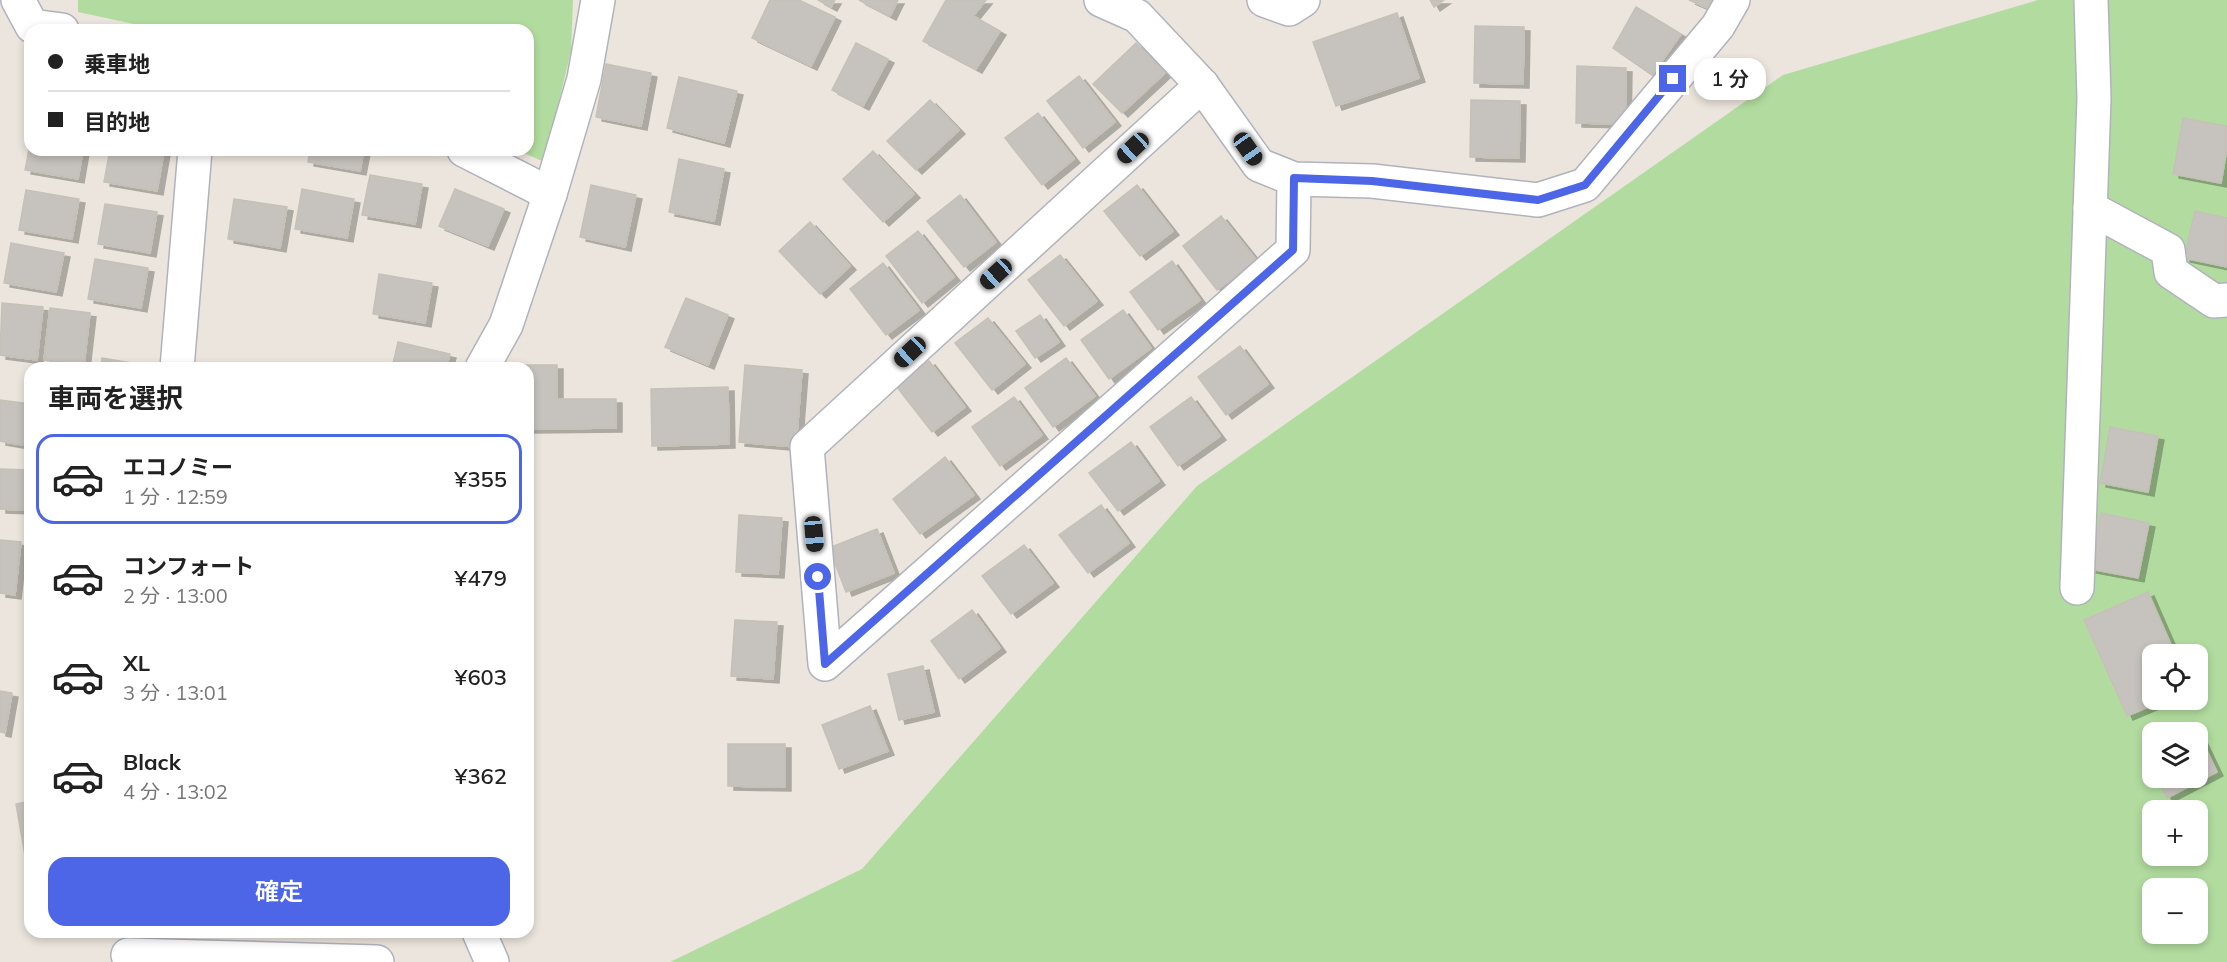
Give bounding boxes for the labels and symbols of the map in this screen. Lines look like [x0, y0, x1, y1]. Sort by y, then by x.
callout: 1 分 [1694, 58, 1766, 100]
route end [1659, 65, 1686, 92]
car [1114, 129, 1152, 167]
car [1230, 129, 1266, 169]
car [977, 255, 1015, 293]
car [891, 333, 929, 371]
car [803, 515, 825, 553]
route start [804, 563, 831, 590]

